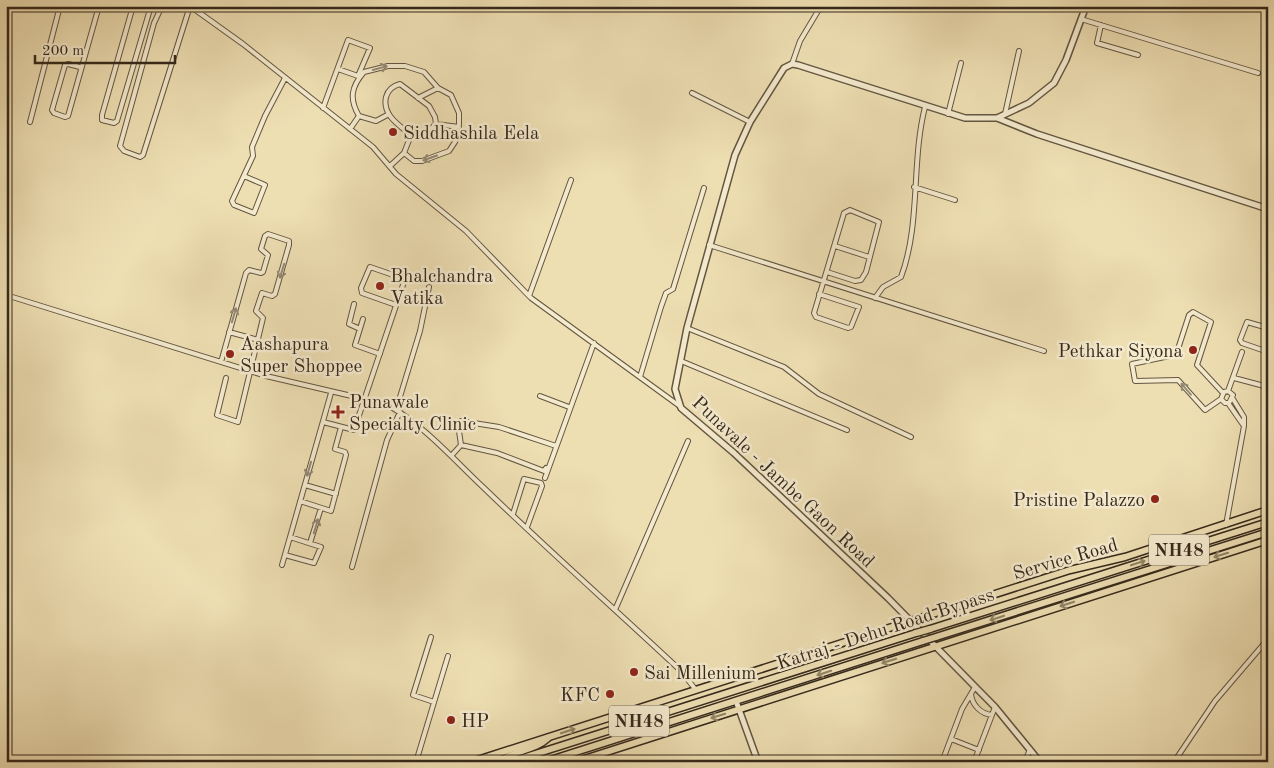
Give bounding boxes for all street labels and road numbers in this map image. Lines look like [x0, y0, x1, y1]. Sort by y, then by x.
street label: Punavale - Jambe Gaon Road [688, 394, 877, 572]
road number: NH48 [1149, 534, 1209, 566]
street label: Service Road [1011, 536, 1120, 584]
street label: Katraj - Dehu Road Bypass [775, 586, 997, 675]
road number: NH48 [609, 706, 669, 736]

